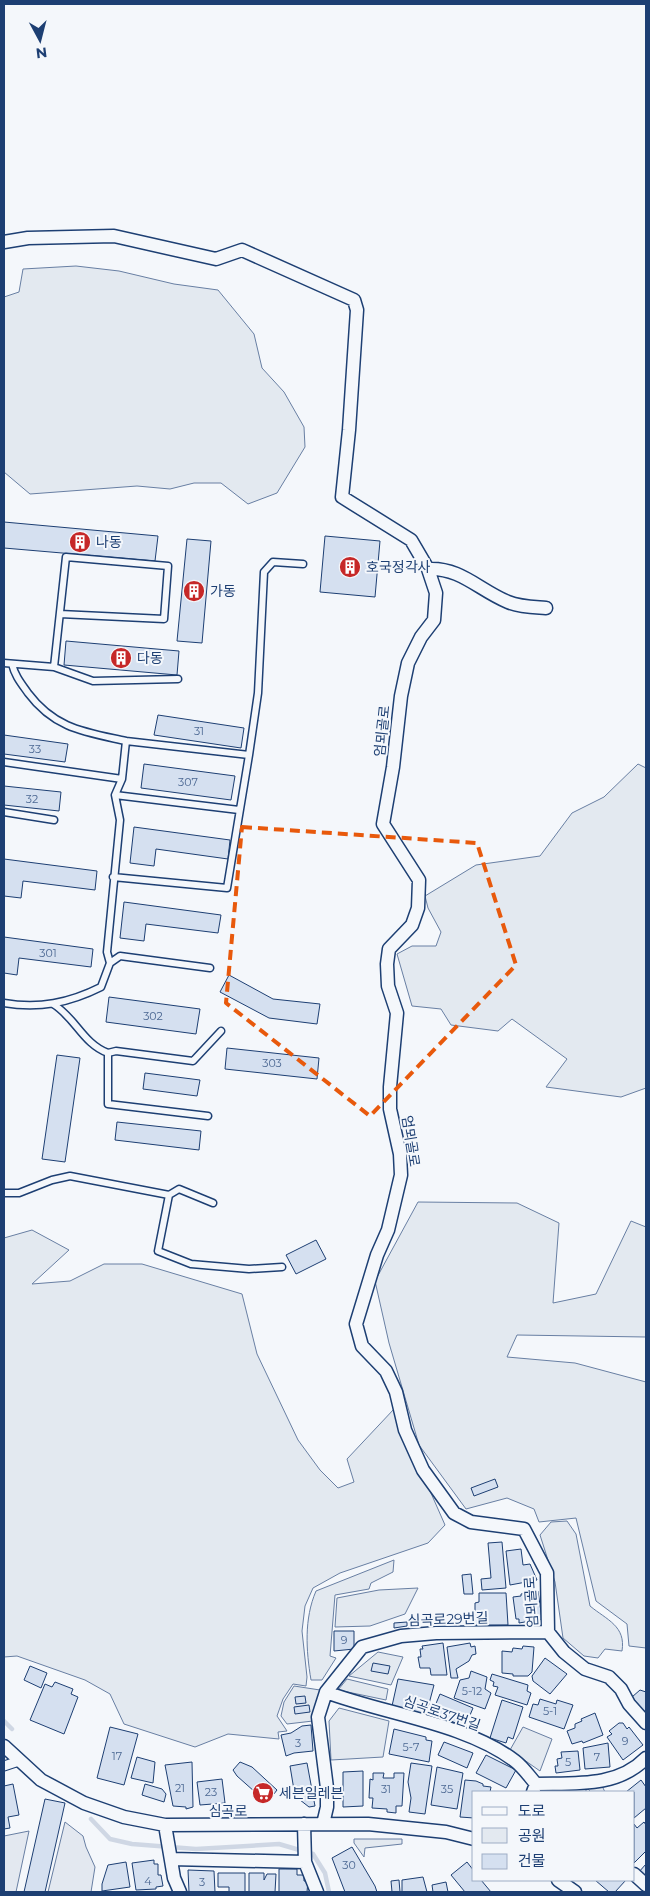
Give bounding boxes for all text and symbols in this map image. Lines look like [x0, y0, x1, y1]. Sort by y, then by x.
north arrow [15, 15, 65, 65]
text: N [35, 43, 48, 63]
building icon: 나동 [68, 530, 92, 554]
place label: 나동 [96, 533, 122, 551]
building icon: 호국정각사 [338, 555, 362, 579]
place label: 호국정각사 [366, 558, 431, 576]
building icon: 가동 [182, 579, 206, 603]
place label: 가동 [210, 582, 236, 600]
building icon: 다동 [109, 646, 133, 670]
place label: 다동 [137, 649, 163, 667]
street label: 엄뫼골로 [370, 704, 394, 758]
house number: 31 [194, 724, 204, 738]
house number: 33 [29, 742, 41, 756]
house number: 307 [178, 775, 198, 789]
house number: 32 [26, 792, 38, 806]
house number: 301 [39, 946, 57, 960]
house number: 302 [143, 1009, 163, 1023]
house number: 303 [262, 1056, 282, 1070]
street label: 엄뫼골로 [398, 1114, 424, 1168]
street label: 엄뫼골로 [520, 1576, 542, 1628]
street label: 심곡로29번길 [407, 1609, 489, 1629]
house number: 9 [341, 1633, 348, 1647]
house number: 5-12 [462, 1684, 482, 1698]
street label: 심곡로37번길 [401, 1691, 483, 1735]
house number: 5-1 [543, 1704, 557, 1718]
house number: 9 [622, 1734, 629, 1748]
house number: 3 [295, 1736, 301, 1750]
house number: 5-7 [403, 1740, 419, 1754]
house number: 17 [112, 1749, 122, 1763]
house number: 7 [594, 1750, 600, 1764]
house number: 5 [565, 1755, 571, 1769]
house number: 21 [175, 1781, 185, 1795]
supermarket icon: 세븐일레븐 [251, 1781, 275, 1805]
house number: 31 [381, 1782, 391, 1796]
house number: 35 [441, 1782, 453, 1796]
place label: 세븐일레븐 [279, 1784, 344, 1802]
house number: 23 [205, 1785, 217, 1799]
legend [472, 1791, 635, 1881]
text: 도로 [518, 1801, 546, 1820]
street label: 심곡로 [209, 1802, 247, 1820]
text: 공원 [518, 1826, 546, 1845]
text: 건물 [518, 1851, 546, 1870]
house number: 30 [342, 1858, 356, 1872]
house number: 4 [144, 1874, 152, 1888]
house number: 3 [199, 1875, 205, 1889]

